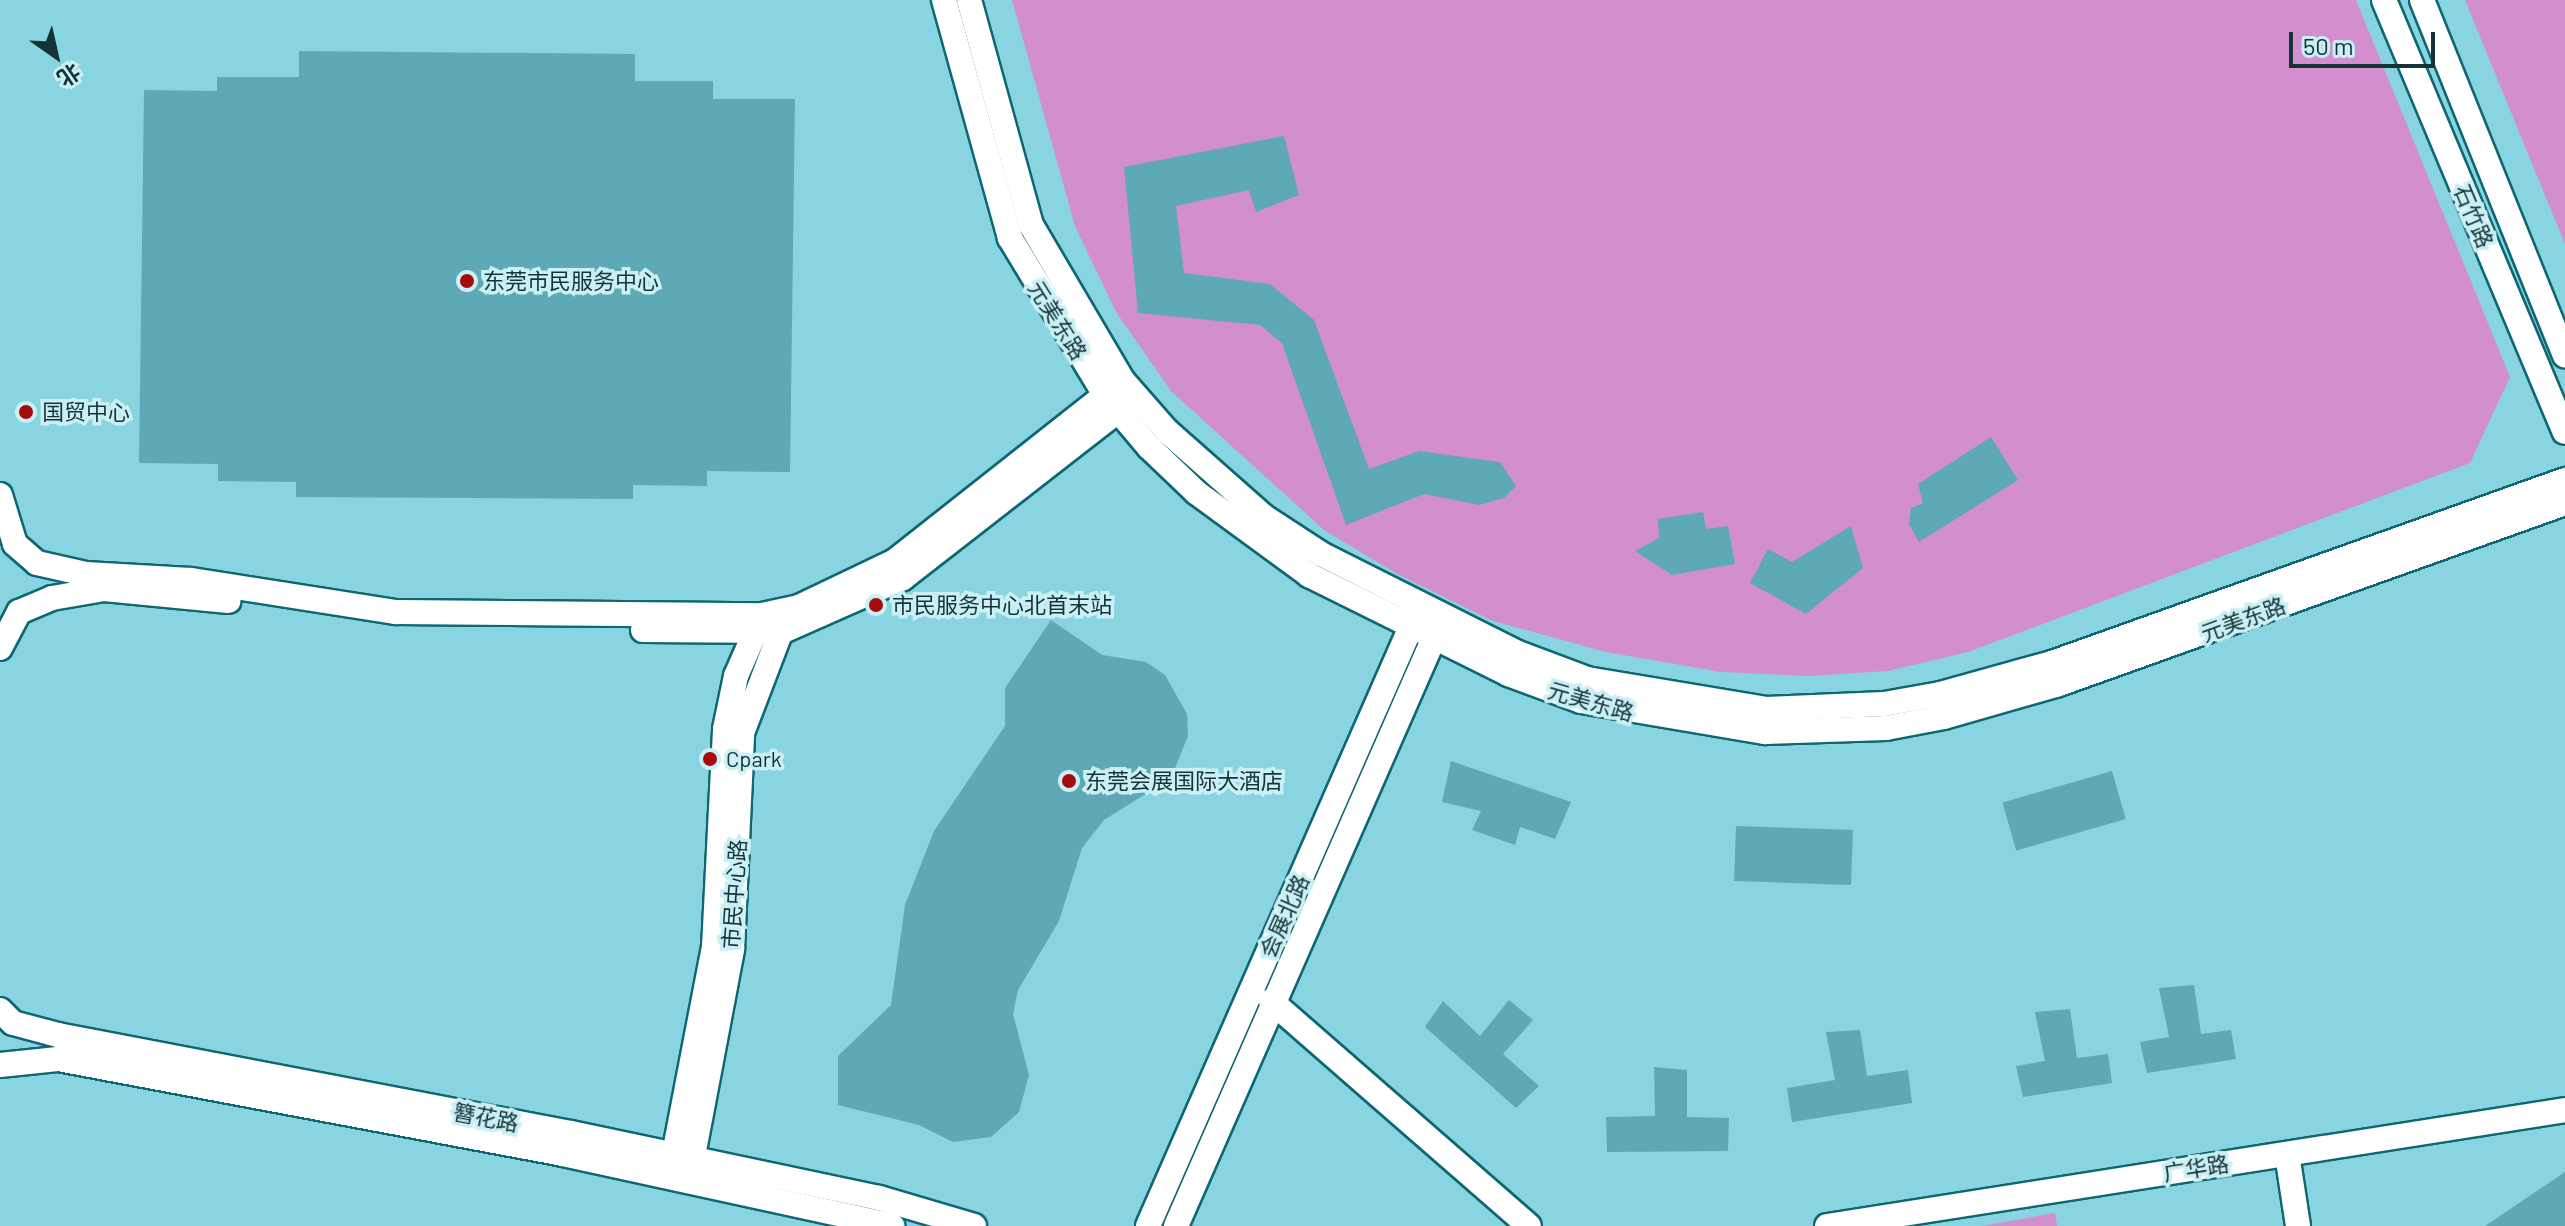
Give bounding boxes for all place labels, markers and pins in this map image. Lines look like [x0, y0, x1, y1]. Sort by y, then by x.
place label: 东莞市民服务中心 [483, 268, 659, 294]
marker: 东莞市民服务中心 [458, 272, 476, 290]
place label: 国贸中心 [42, 399, 130, 425]
marker: 国贸中心 [17, 403, 35, 421]
place label: 市民服务中心北首末站 [892, 592, 1112, 618]
marker: 市民服务中心北首末站 [867, 596, 885, 614]
place label: Cpark [726, 746, 782, 772]
marker: Cpark [701, 750, 719, 768]
place label: 东莞会展国际大酒店 [1085, 768, 1283, 794]
marker: 东莞会展国际大酒店 [1060, 772, 1078, 790]

